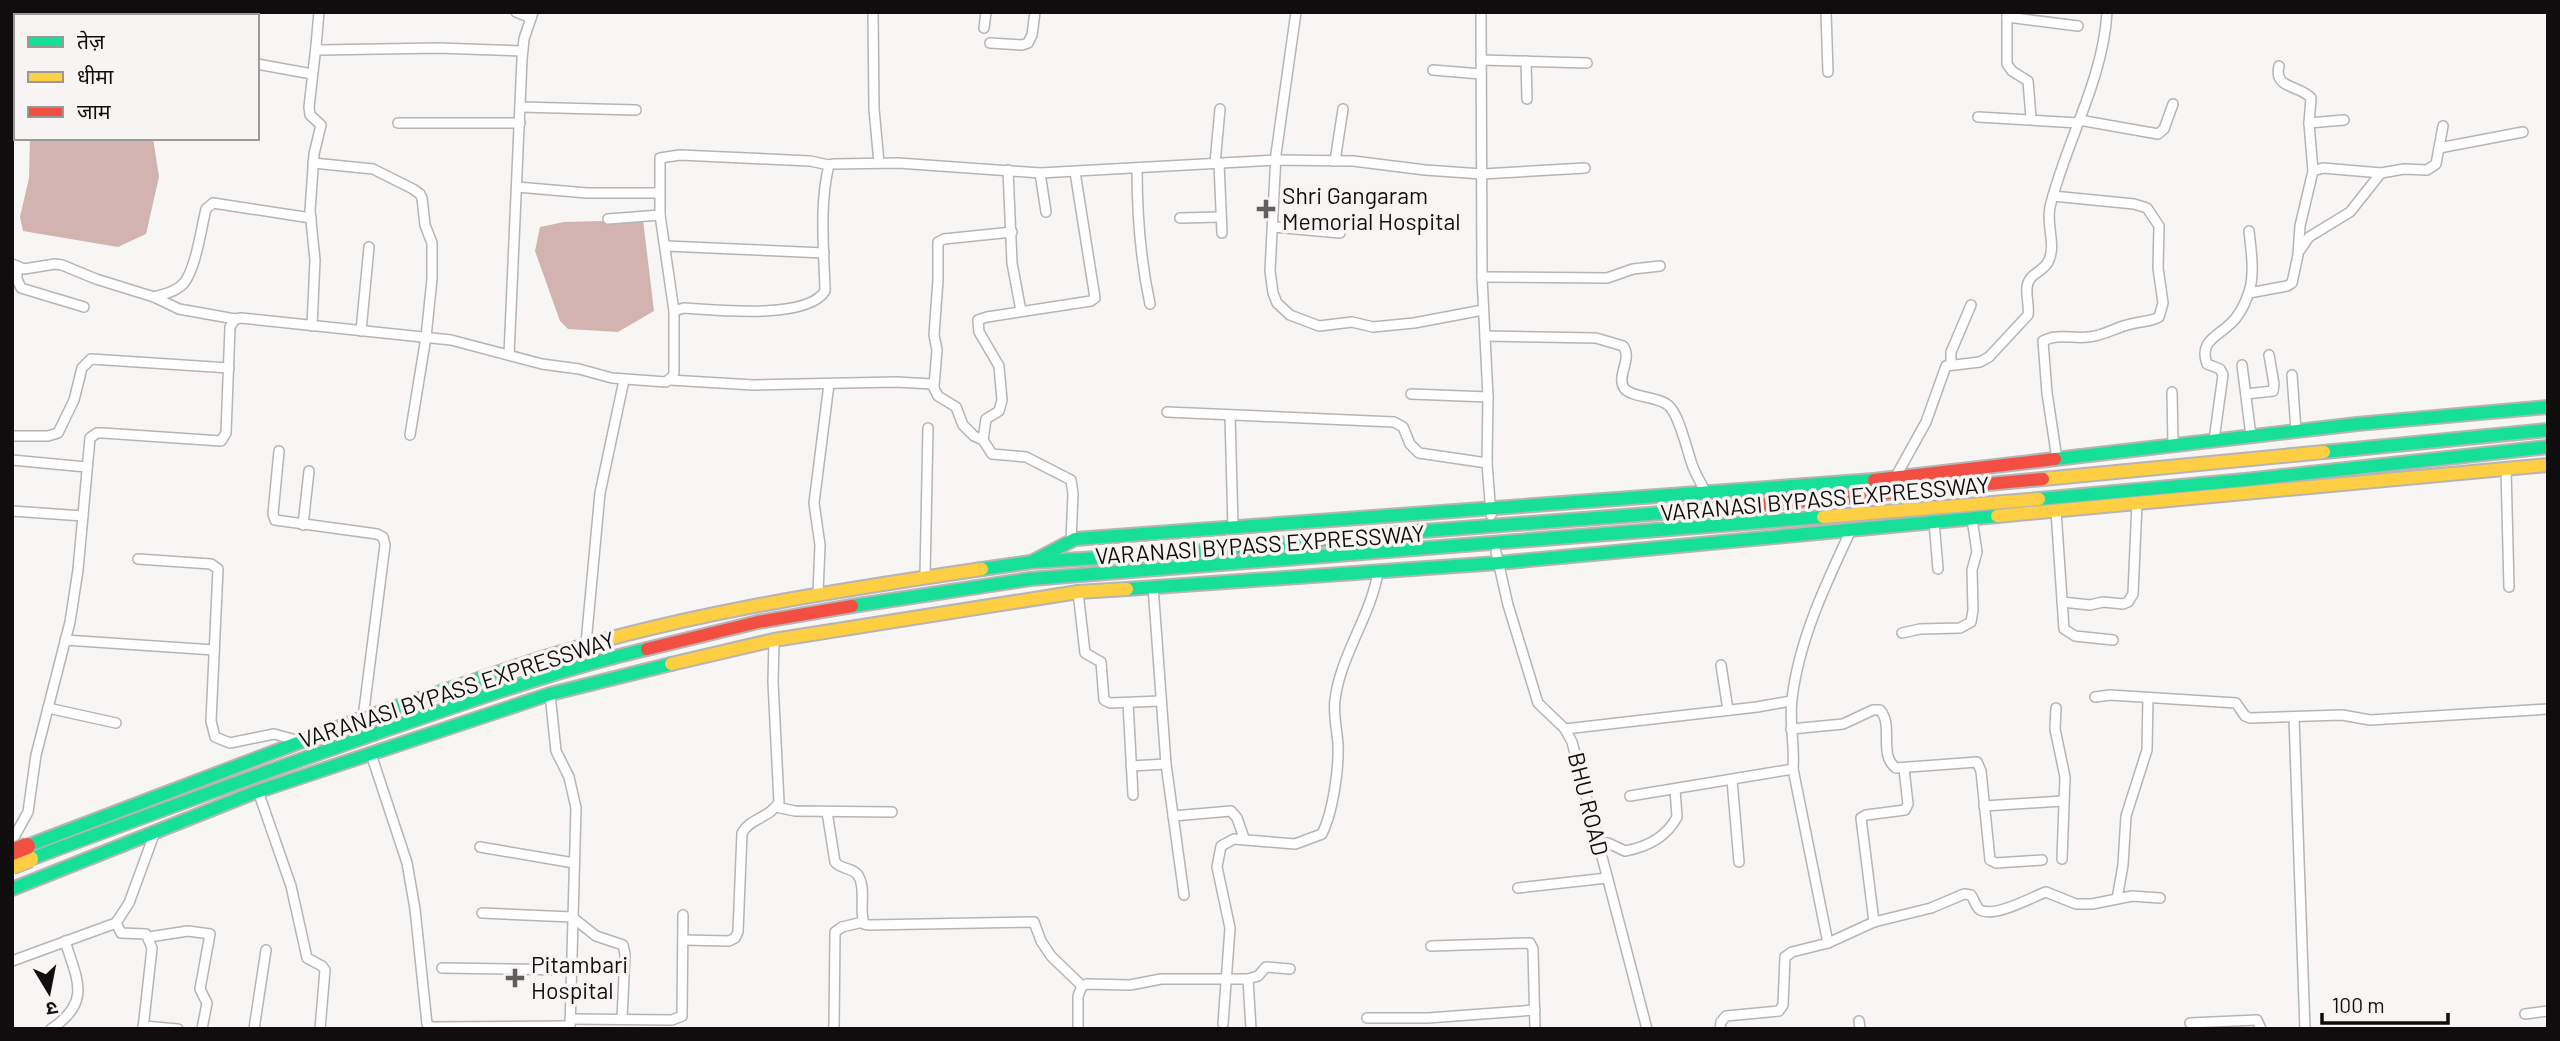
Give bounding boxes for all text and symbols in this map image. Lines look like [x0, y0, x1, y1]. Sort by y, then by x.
legend [14, 14, 259, 140]
text: तेज़ [77, 28, 105, 53]
text: धीमा [77, 63, 114, 88]
text: जाम [77, 98, 111, 123]
place label: Shri Gangaram Memorial Hospital [1282, 181, 1461, 235]
marker: Shri Gangaram Memorial Hospital [1256, 199, 1276, 219]
street label: VARANASI BYPASS EXPRESSWAY [1659, 470, 1991, 526]
street label: VARANASI BYPASS EXPRESSWAY [1094, 519, 1426, 569]
street label: VARANASI BYPASS EXPRESSWAY [295, 625, 618, 753]
street label: BHU ROAD [1563, 749, 1615, 858]
place label: Pitambari Hospital [531, 950, 628, 1004]
north arrow [14, 957, 84, 1027]
marker: Pitambari Hospital [505, 968, 525, 988]
scale bar [2322, 982, 2448, 1026]
text: 100 m [2332, 992, 2385, 1017]
text: उ [44, 997, 60, 1022]

